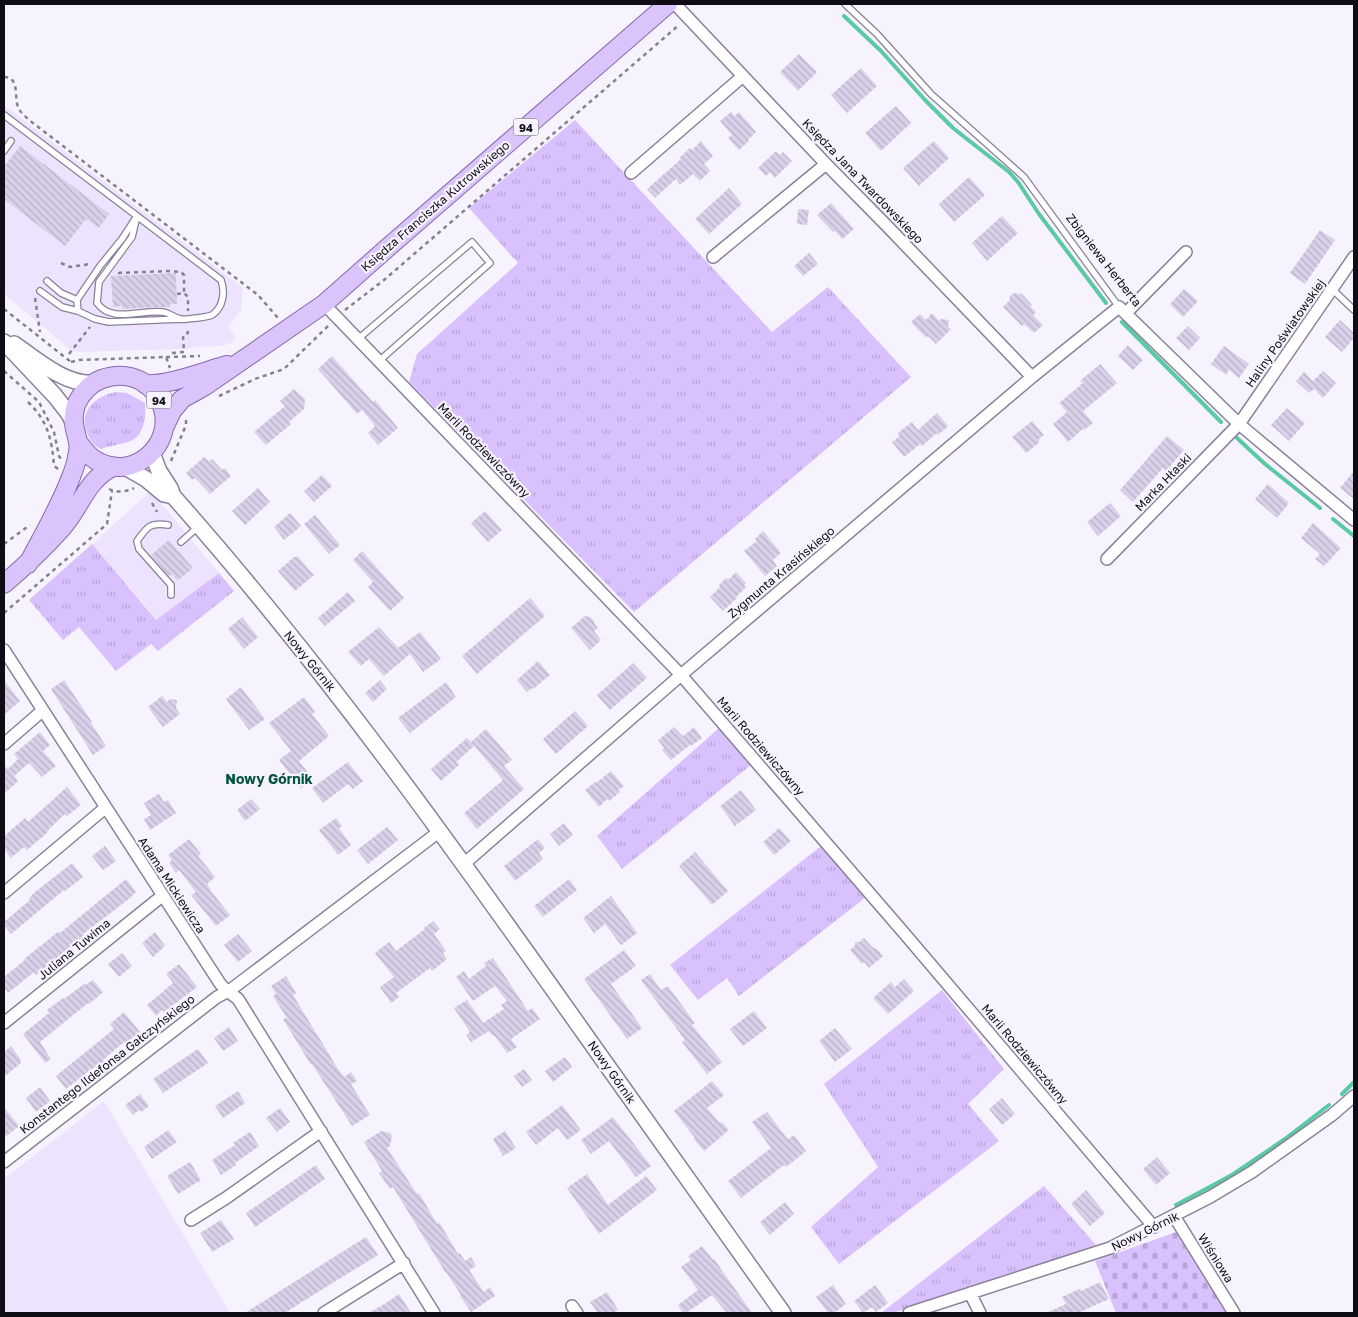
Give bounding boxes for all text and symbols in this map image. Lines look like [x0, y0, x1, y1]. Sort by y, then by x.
street label: Księdza Jana Twardowskiego [799, 115, 927, 247]
road number: 94 [514, 118, 538, 136]
street label: Księdza Franciszka Kutrowskiego [358, 137, 512, 275]
street label: Zbigniewa Herberta [1063, 211, 1145, 309]
street label: Haliny Poświatowskiej [1242, 276, 1328, 390]
road number: 94 [146, 392, 172, 408]
street label: Marii Rodziewiczówny [435, 399, 533, 501]
street label: Marka Hłaski [1132, 450, 1194, 514]
street label: Zygmunta Krasińskiego [724, 523, 838, 621]
street label: Nowy Górnik [281, 628, 339, 694]
street label: Marii Rodziewiczówny [714, 693, 808, 799]
district label: Nowy Górnik [225, 770, 313, 787]
street label: Adama Mickiewicza [135, 834, 209, 936]
street label: Juliana Tuwima [35, 915, 113, 983]
street label: Konstantego Ildefonsa Gałczyńskiego [17, 991, 197, 1137]
street label: Marii Rodziewiczówny [979, 1001, 1072, 1107]
street label: Nowy Górnik [585, 1038, 639, 1107]
street label: Nowy Górnik [1109, 1208, 1182, 1254]
street label: Wiśniowa [1195, 1231, 1237, 1285]

